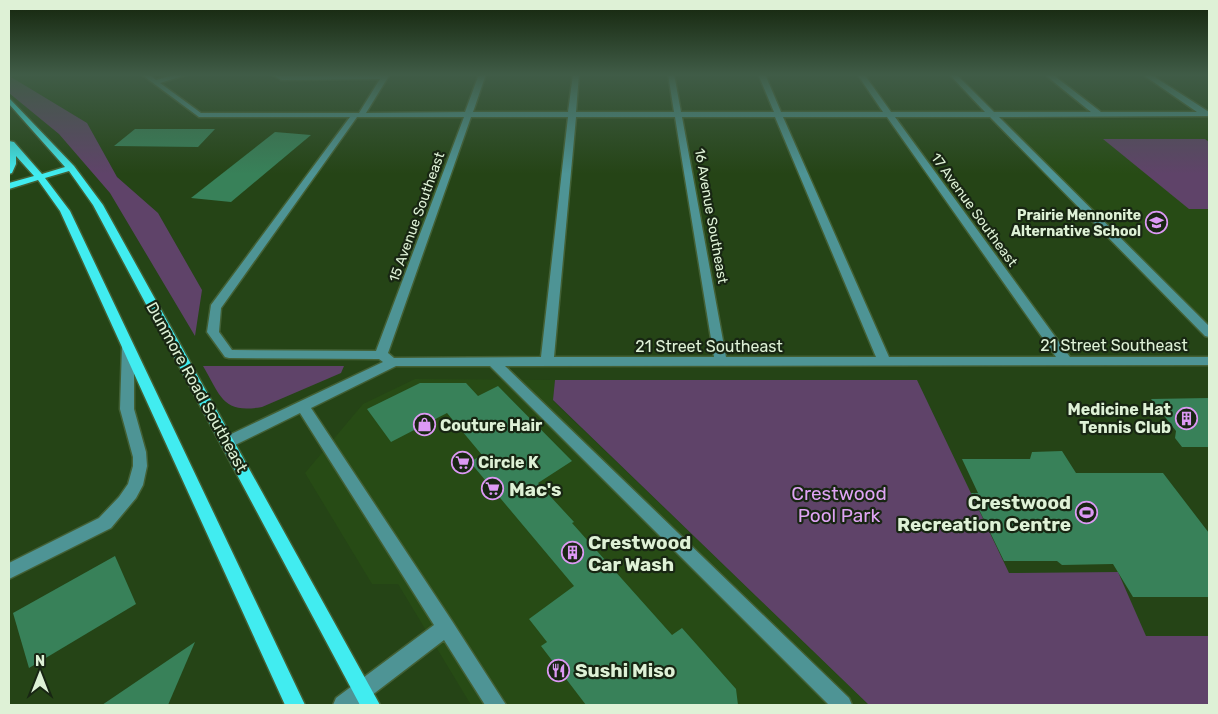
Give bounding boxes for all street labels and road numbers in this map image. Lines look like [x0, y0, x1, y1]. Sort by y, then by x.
street label: 16 Avenue Southeast [691, 147, 731, 286]
street label: 15 Avenue Southeast [386, 149, 449, 284]
street label: 17 Avenue Southeast [927, 150, 1021, 270]
street label: Dunmore Road Southeast [142, 299, 252, 475]
street label: 21 Street Southeast [1040, 336, 1188, 355]
street label: 21 Street Southeast [635, 337, 783, 356]

